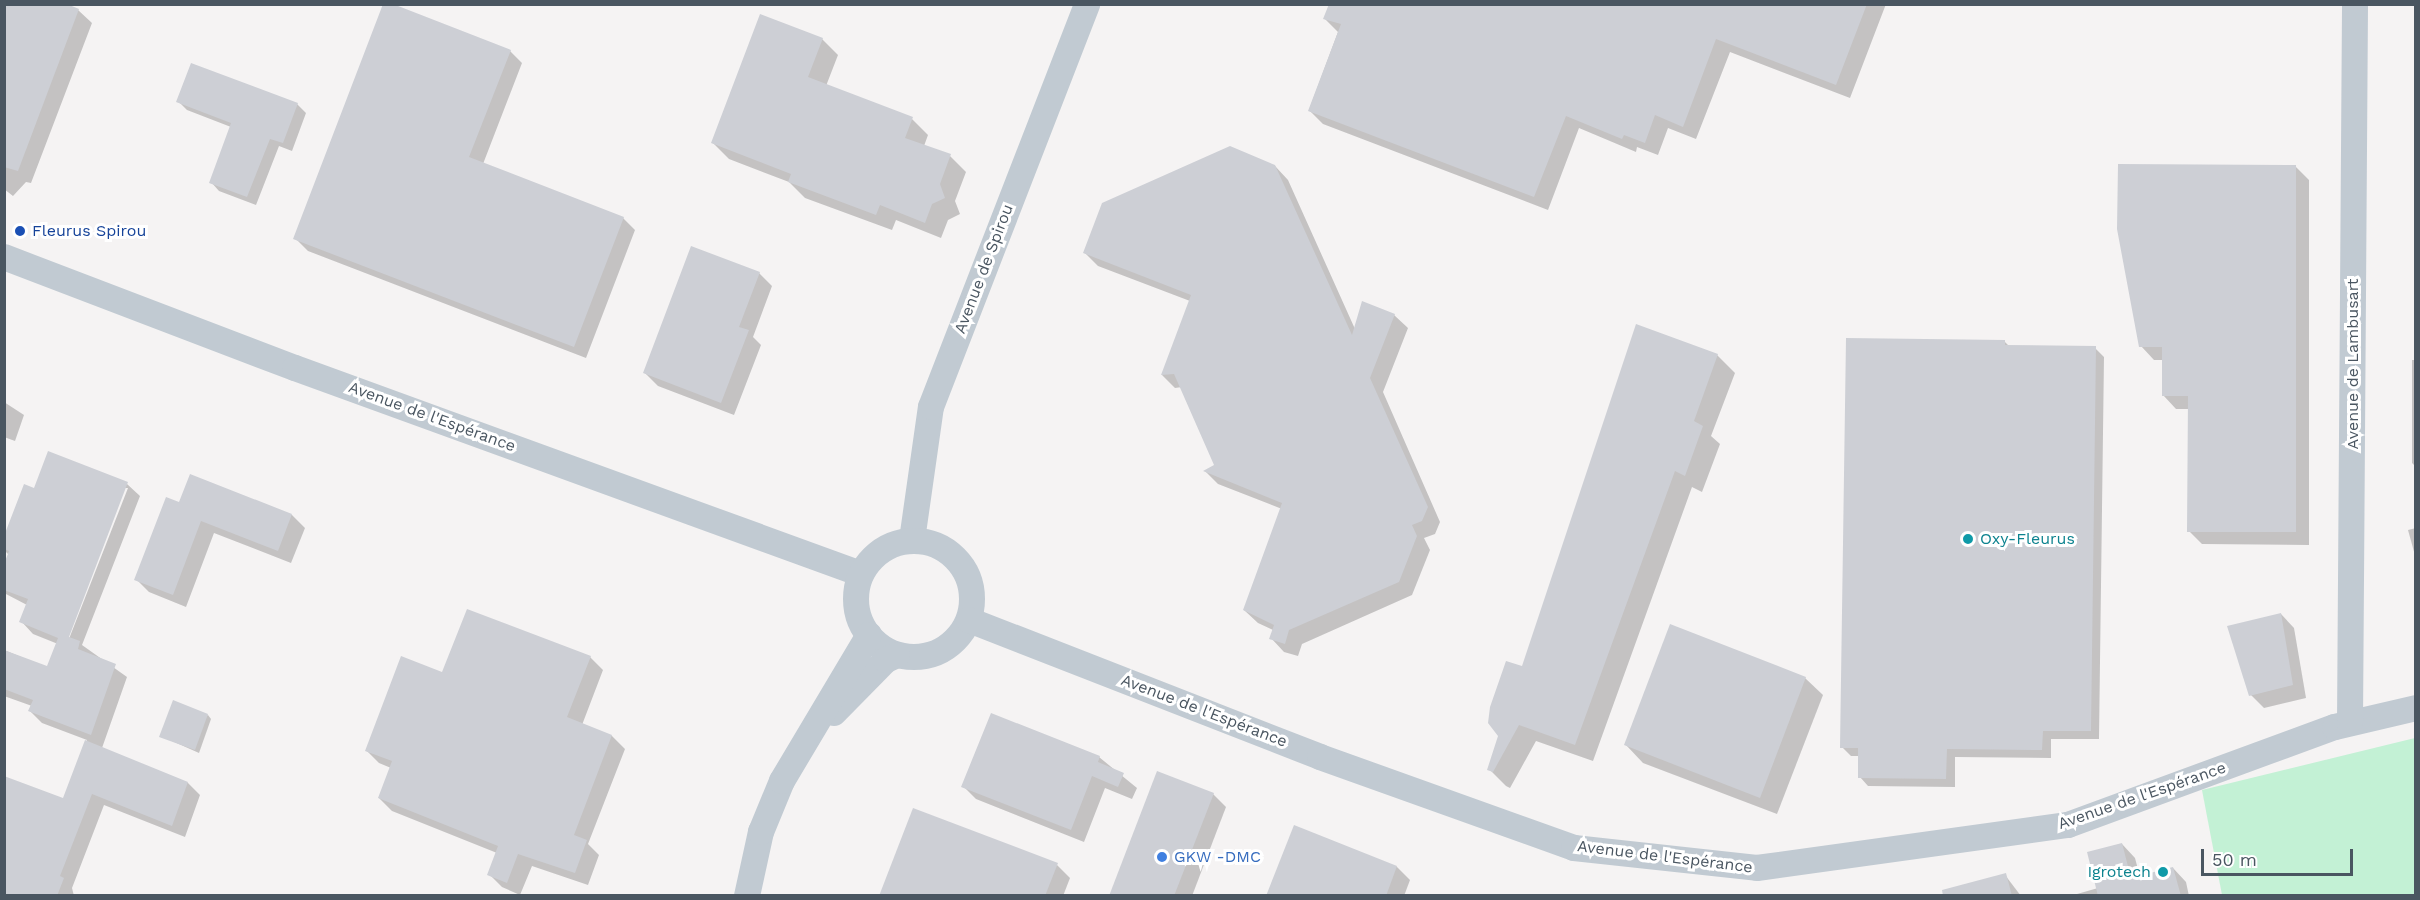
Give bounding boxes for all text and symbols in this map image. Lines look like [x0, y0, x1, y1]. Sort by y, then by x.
street label: Avenue de Spirou [950, 202, 1018, 336]
place label: Fleurus Spirou [32, 221, 146, 241]
marker: Fleurus Spirou [13, 224, 27, 238]
street label: Avenue de Lambusart [2343, 279, 2363, 449]
street label: Avenue de l'Espérance [346, 378, 518, 456]
place label: Oxy-Fleurus [1980, 529, 2075, 549]
marker: Oxy-Fleurus [1961, 532, 1975, 546]
street label: Avenue de l'Espérance [1118, 670, 1290, 752]
street label: Avenue de l'Espérance [2055, 758, 2229, 834]
street label: Avenue de l'Espérance [1576, 837, 1754, 877]
scale bar [2204, 837, 2356, 875]
place label: GKW -DMC [1174, 847, 1261, 867]
text: 50 m [2212, 849, 2257, 870]
marker: GKW -DMC [1155, 850, 1169, 864]
place label: Igrotech [2087, 862, 2151, 882]
marker: Igrotech [2156, 865, 2170, 879]

